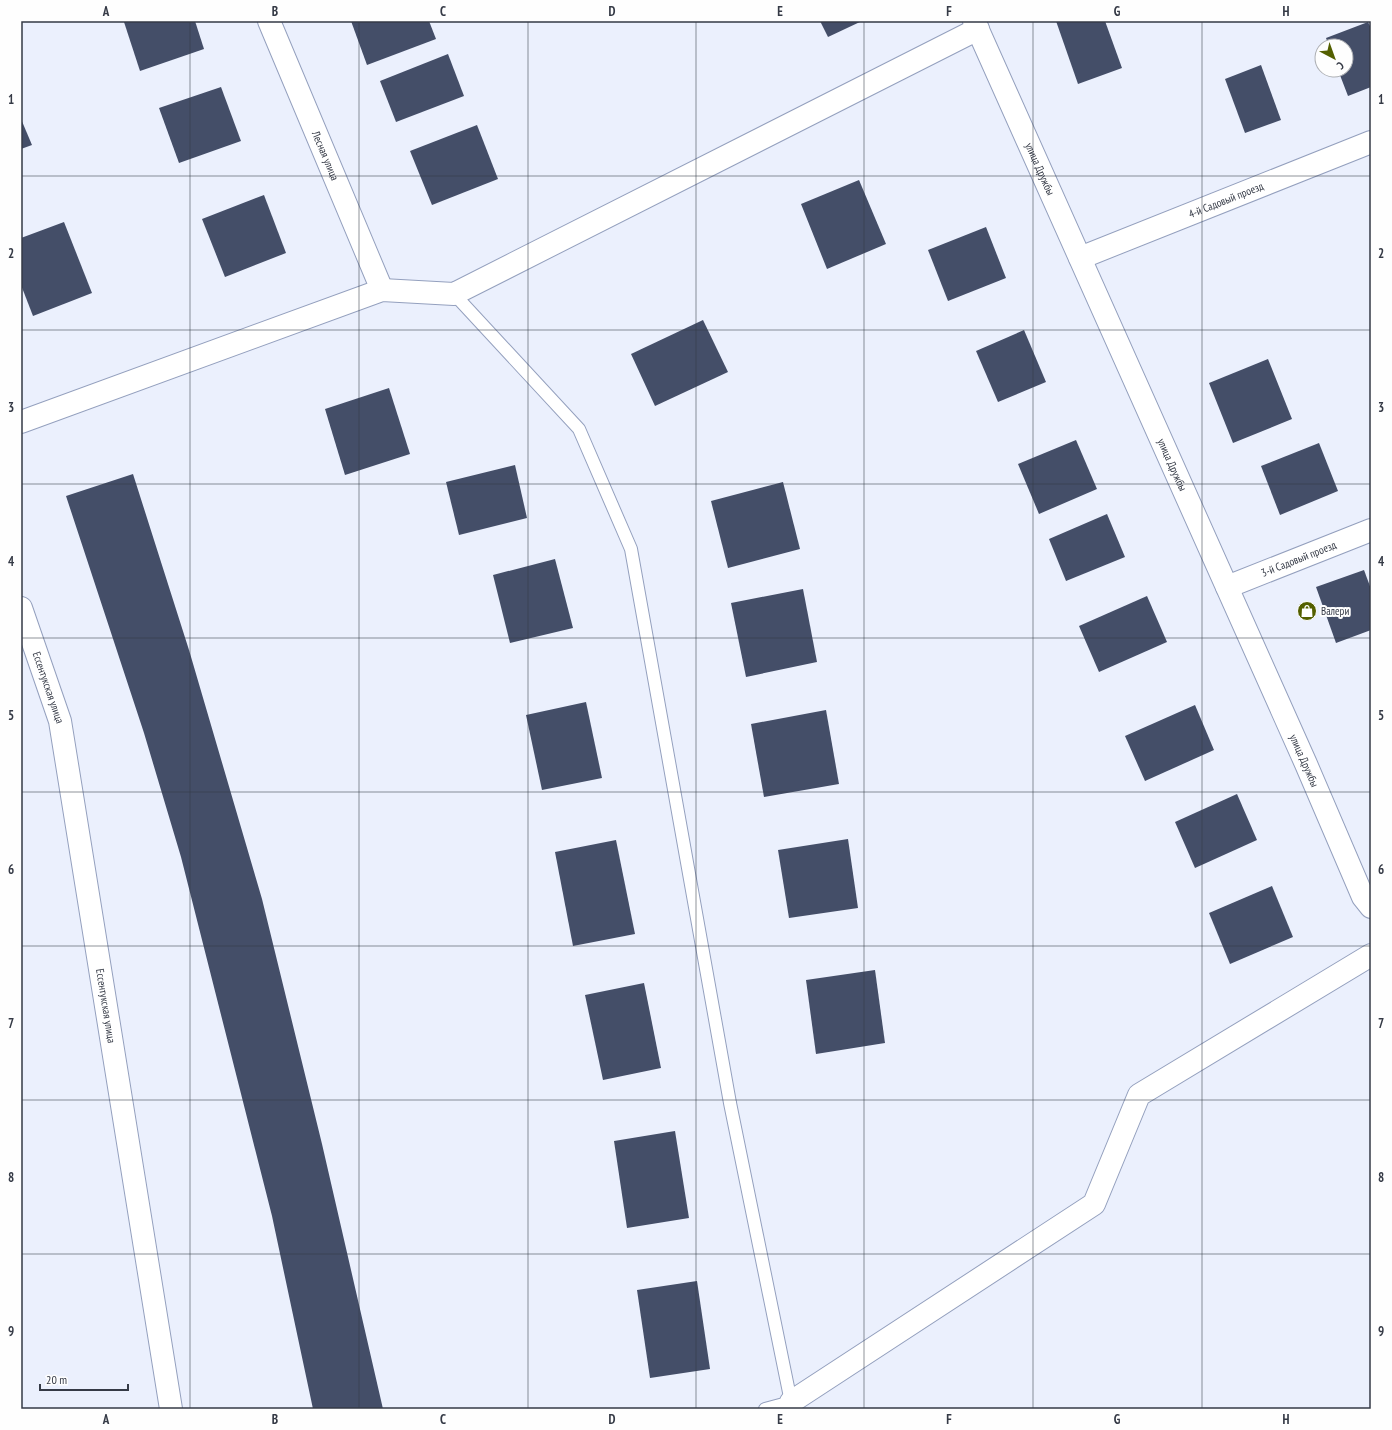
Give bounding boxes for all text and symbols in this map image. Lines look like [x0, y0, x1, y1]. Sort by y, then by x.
text: A [102, 3, 110, 20]
text: B [272, 3, 278, 20]
text: C [440, 3, 446, 20]
text: D [609, 3, 616, 20]
text: E [777, 3, 783, 20]
text: F [946, 3, 952, 20]
text: G [1114, 3, 1121, 20]
text: H [1283, 3, 1290, 20]
north arrow [1314, 38, 1354, 78]
text: С [1334, 59, 1347, 72]
text: 1 [8, 91, 14, 108]
text: 1 [1378, 91, 1384, 108]
street label: Лесная улица [309, 128, 342, 182]
street label: улица Дружбы [1022, 140, 1058, 197]
street label: 4-й Садовый проезд [1186, 179, 1266, 221]
text: 2 [8, 245, 14, 262]
text: 2 [1378, 245, 1384, 262]
text: 3 [8, 399, 14, 416]
text: 3 [1378, 399, 1384, 416]
street label: улица Дружбы [1154, 436, 1190, 493]
street label: 3-й Садовый проезд [1259, 537, 1338, 580]
text: 4 [8, 553, 15, 570]
text: 4 [1378, 553, 1385, 570]
shop icon: Валери [1296, 600, 1318, 622]
place label: Валери [1321, 604, 1349, 618]
street label: Ессентукская улица [30, 650, 67, 725]
text: 5 [8, 707, 14, 724]
text: 5 [1378, 707, 1384, 724]
street label: улица Дружбы [1287, 732, 1322, 789]
text: 6 [8, 861, 14, 878]
text: 6 [1378, 861, 1384, 878]
street label: Ессентукская улица [93, 968, 119, 1044]
text: 7 [8, 1015, 14, 1032]
text: 7 [1378, 1015, 1384, 1032]
text: 8 [8, 1169, 14, 1186]
text: 8 [1378, 1169, 1384, 1186]
text: 9 [8, 1323, 14, 1340]
text: 9 [1378, 1323, 1384, 1340]
scale bar [40, 1366, 128, 1392]
text: 20 m [46, 1372, 67, 1387]
text: A [102, 1411, 110, 1428]
text: B [272, 1411, 278, 1428]
text: C [440, 1411, 446, 1428]
text: D [609, 1411, 616, 1428]
text: E [777, 1411, 783, 1428]
text: F [946, 1411, 952, 1428]
text: G [1114, 1411, 1121, 1428]
text: H [1283, 1411, 1290, 1428]

